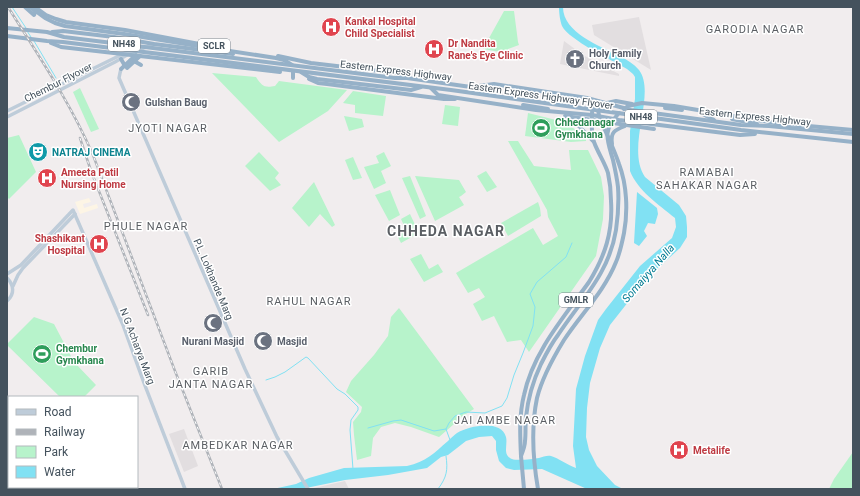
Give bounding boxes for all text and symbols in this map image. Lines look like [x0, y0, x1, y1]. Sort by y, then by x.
hospital icon: Kankal Hospital Child Specialist [320, 16, 342, 38]
place label: Kankal Hospital Child Specialist [345, 16, 416, 39]
district label: GARODIA NAGAR [706, 23, 804, 36]
road number: NH48 [108, 37, 140, 51]
hospital icon: Dr Nandita Rane's Eye Clinic [423, 38, 445, 60]
place label: Dr Nandita Rane's Eye Clinic [448, 38, 523, 61]
road number: SCLR [198, 39, 230, 53]
church icon: Holy Family Church [564, 48, 586, 70]
place label: Holy Family Church [589, 48, 643, 71]
street label: Eastern Express Highway [340, 58, 453, 83]
street label: Chembur Flyover [22, 60, 95, 104]
street label: Eastern Express Highway Flyover [468, 80, 615, 111]
mosque icon: Gulshan Baug [120, 91, 142, 113]
place label: Gulshan Baug [145, 97, 208, 108]
street label: Eastern Express Highway [699, 105, 812, 128]
road number: NH48 [625, 110, 657, 124]
sports icon: Chhedanagar Gymkhana [530, 117, 552, 139]
place label: Chhedanagar Gymkhana [555, 117, 615, 140]
district label: JYOTI NAGAR [128, 122, 208, 135]
theatre icon: NATRAJ CINEMA [27, 141, 49, 163]
place label: NATRAJ CINEMA [52, 147, 131, 158]
district label: RAMABAI SAHAKAR NAGAR [656, 166, 758, 192]
hospital icon: Ameeta Patil Nursing Home [36, 167, 58, 189]
place label: Ameeta Patil Nursing Home [61, 167, 126, 190]
district label: PHULE NAGAR [104, 220, 188, 233]
district label: CHHEDA NAGAR [387, 223, 505, 239]
place label: Shashikant Hospital [35, 233, 86, 256]
hospital icon: Shashikant Hospital [88, 233, 110, 255]
street label: P.L. Lokhande Marg [191, 237, 236, 321]
water label: Somaiyya Nalla [619, 241, 677, 305]
road number: GMLR [559, 293, 593, 307]
district label: RAHUL NAGAR [266, 295, 352, 308]
street label: N G Acharya Marg [118, 307, 157, 386]
mosque icon: Nurani Masjid [202, 312, 224, 334]
mosque icon: Masjid [252, 330, 274, 352]
place label: Nurani Masjid [182, 336, 245, 347]
place label: Masjid [277, 336, 307, 347]
sports icon: Chembur Gymkhana [31, 343, 53, 365]
place label: Chembur Gymkhana [56, 343, 104, 366]
district label: GARIB JANTA NAGAR [169, 365, 253, 391]
legend [8, 396, 138, 488]
text: Road [44, 405, 72, 419]
district label: JAI AMBE NAGAR [454, 414, 556, 427]
text: Railway [44, 425, 85, 439]
district label: AMBEDKAR NAGAR [182, 439, 294, 452]
hospital icon: Metalife [668, 439, 690, 461]
text: Park [44, 445, 69, 459]
place label: Metalife [693, 445, 731, 456]
text: Water [44, 465, 75, 479]

